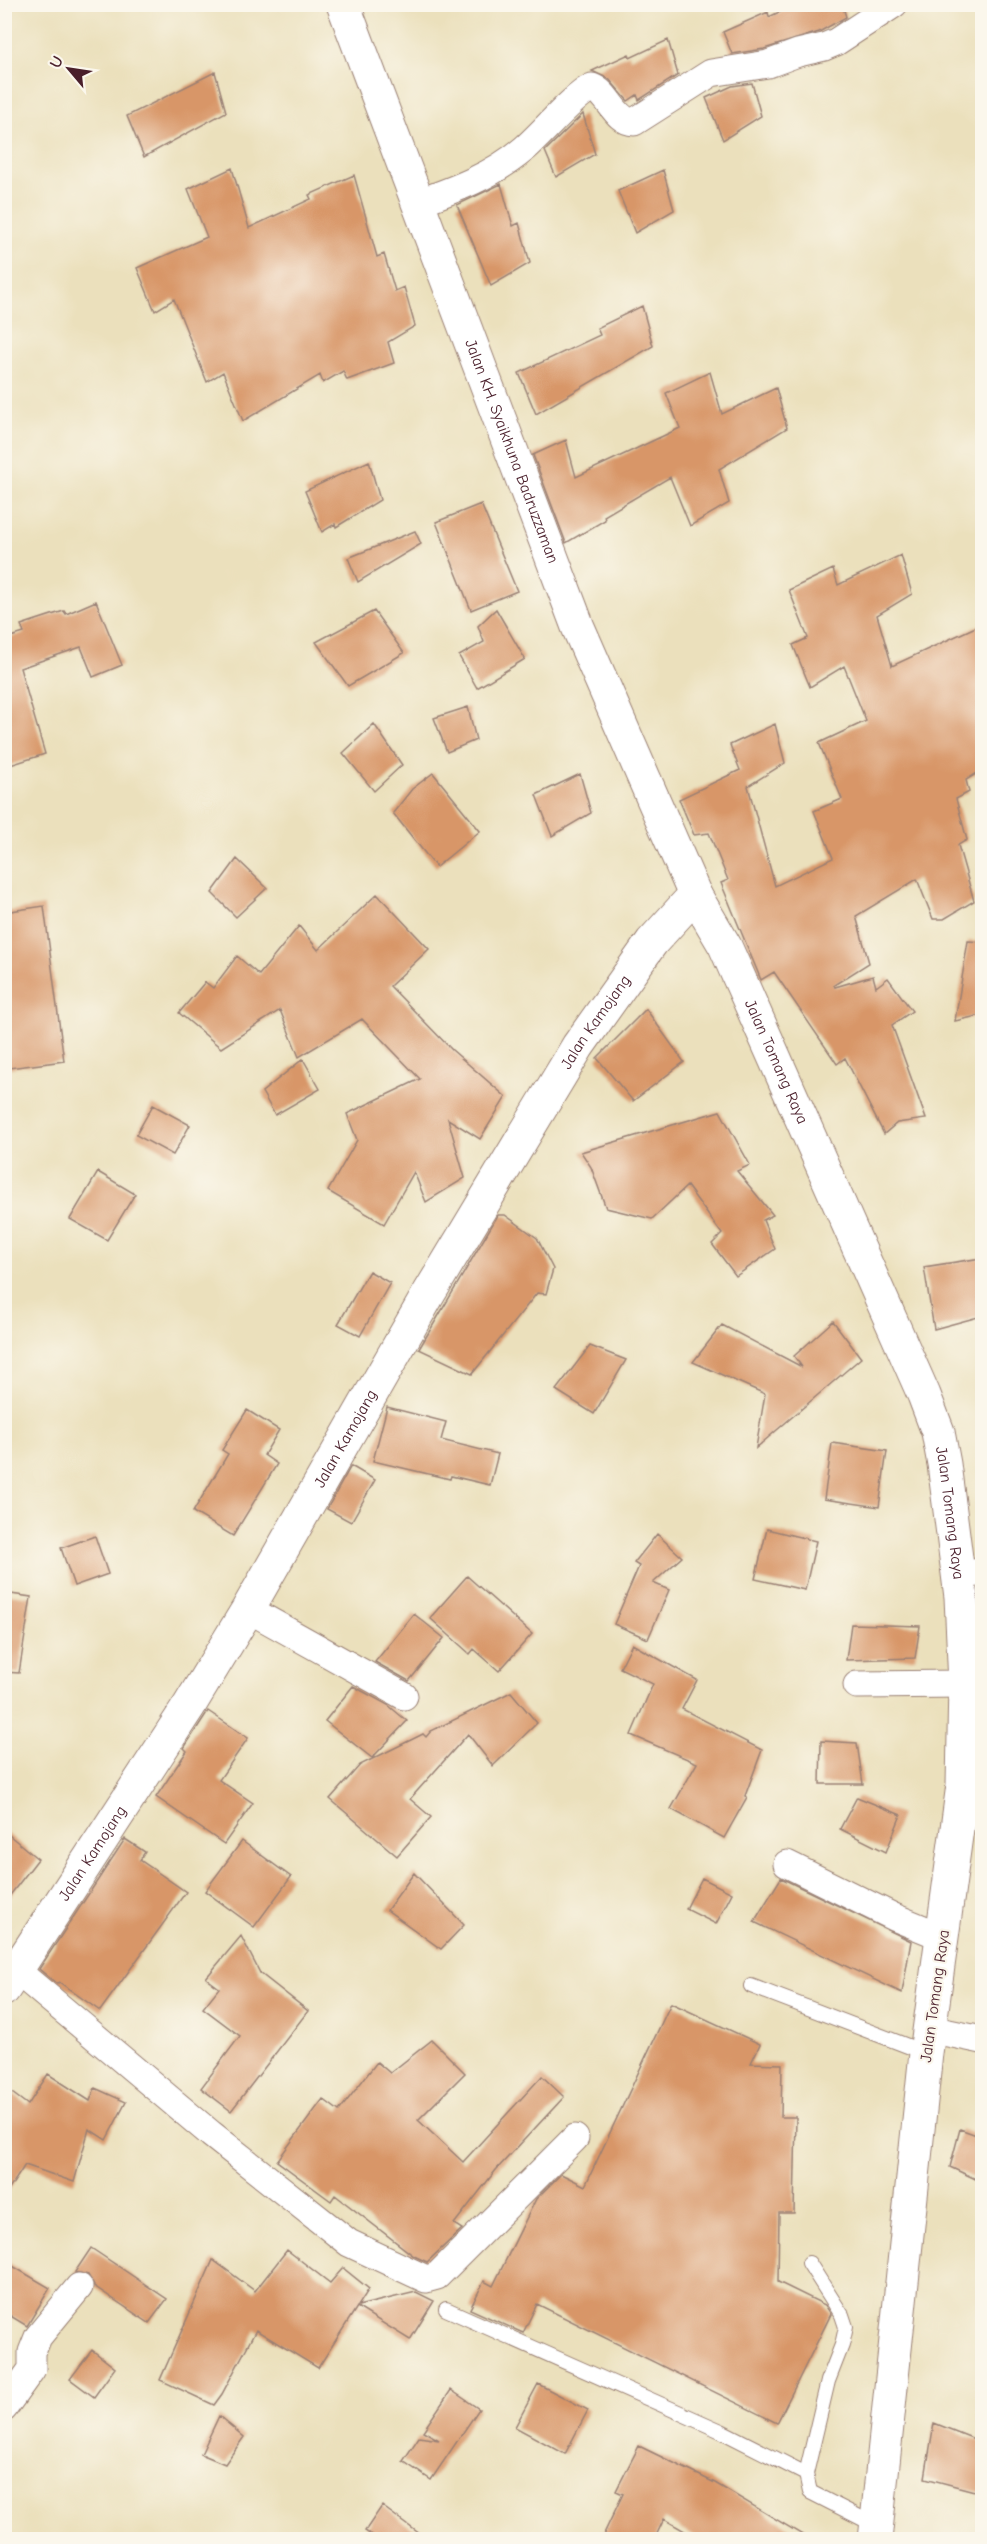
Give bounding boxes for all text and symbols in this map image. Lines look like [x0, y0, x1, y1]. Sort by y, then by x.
north arrow [39, 39, 99, 99]
text: U [46, 53, 67, 71]
street label: Jalan KH. Syaikhuna Badruzzaman [461, 337, 562, 566]
street label: Jalan Kamojang [557, 972, 634, 1072]
street label: Jalan Tomang Raya [741, 997, 812, 1127]
street label: Jalan Kamojang [311, 1387, 381, 1491]
street label: Jalan Tomang Raya [932, 1445, 968, 1580]
street label: Jalan Kamojang [55, 1803, 130, 1904]
street label: Jalan Tomang Raya [917, 1929, 953, 2063]

